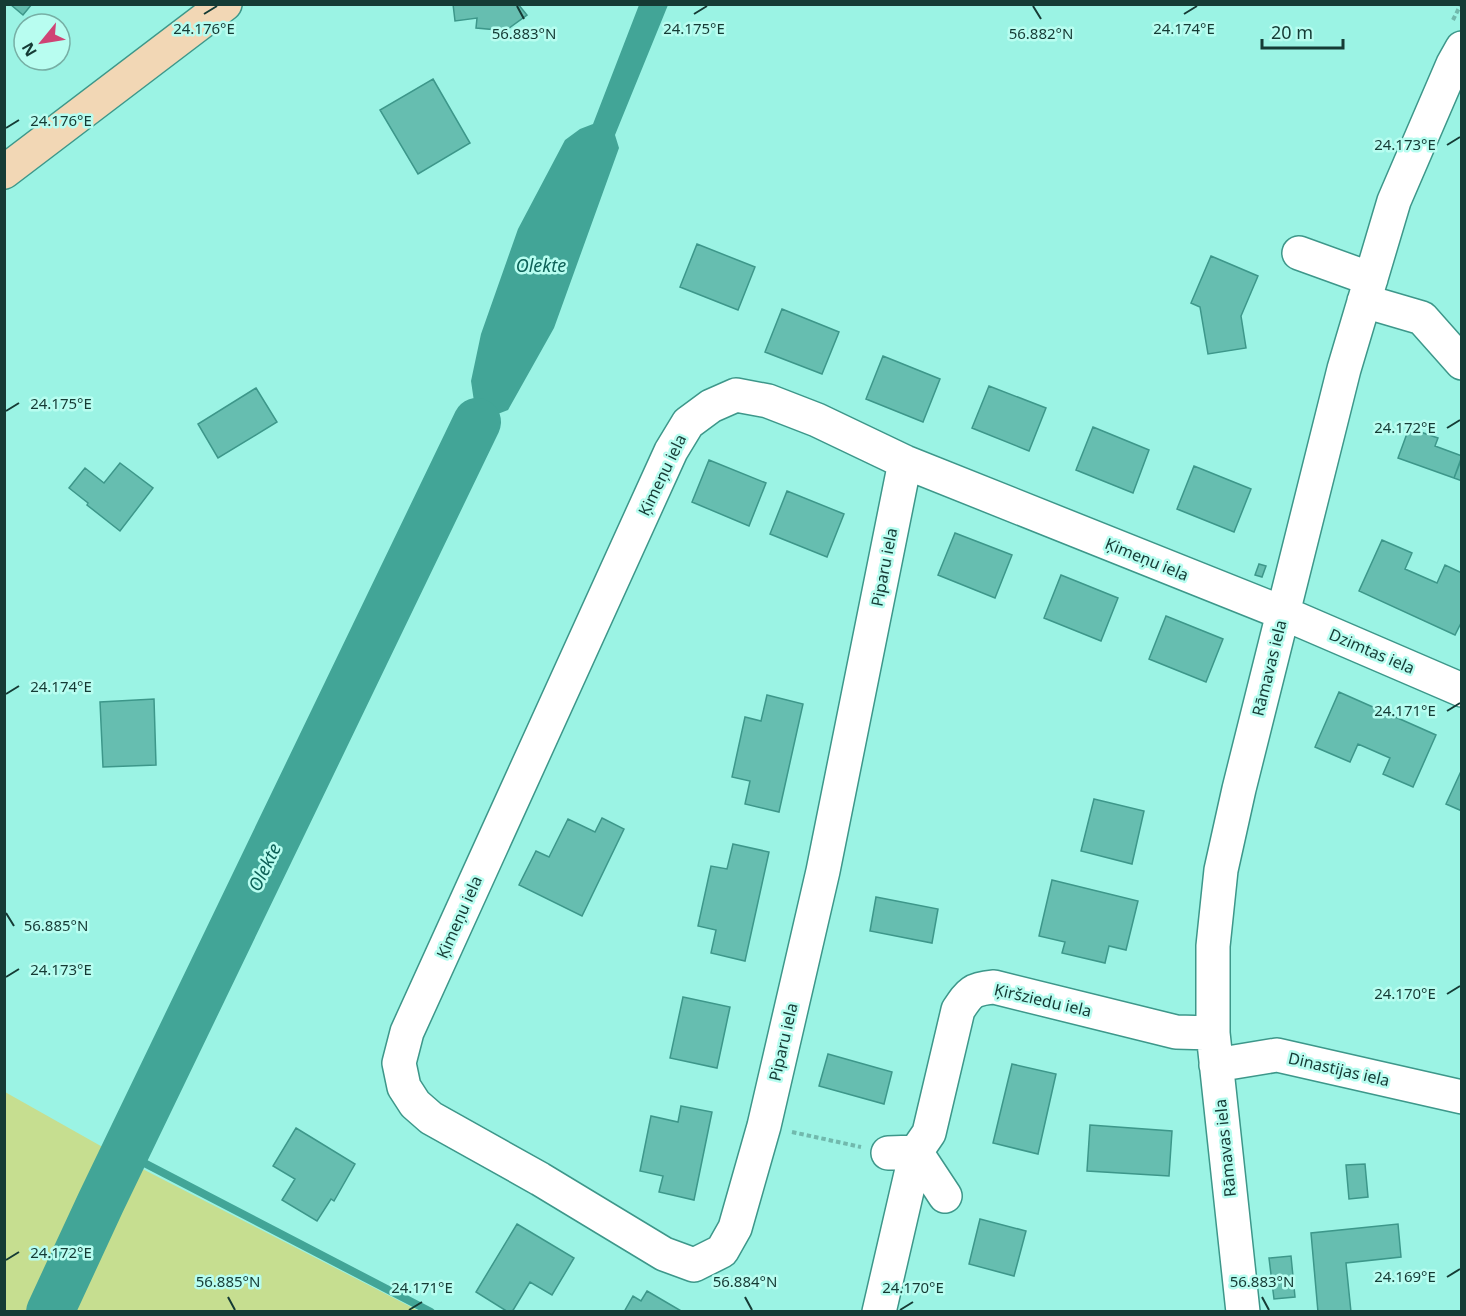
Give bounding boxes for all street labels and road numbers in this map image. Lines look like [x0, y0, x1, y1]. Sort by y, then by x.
street label: Ķimeņu iela [633, 431, 691, 519]
street label: Piparu iela [866, 526, 902, 608]
street label: Ķimeņu iela [1102, 532, 1192, 586]
street label: Rāmavas iela [1246, 618, 1292, 718]
street label: Dzimtas iela [1326, 623, 1418, 679]
street label: Ķimeņu iela [431, 872, 487, 962]
street label: Ķiršziedu iela [992, 978, 1094, 1022]
street label: Piparu iela [763, 1001, 803, 1083]
street label: Dinastijas iela [1286, 1047, 1392, 1091]
street label: Rāmavas iela [1209, 1098, 1241, 1198]

